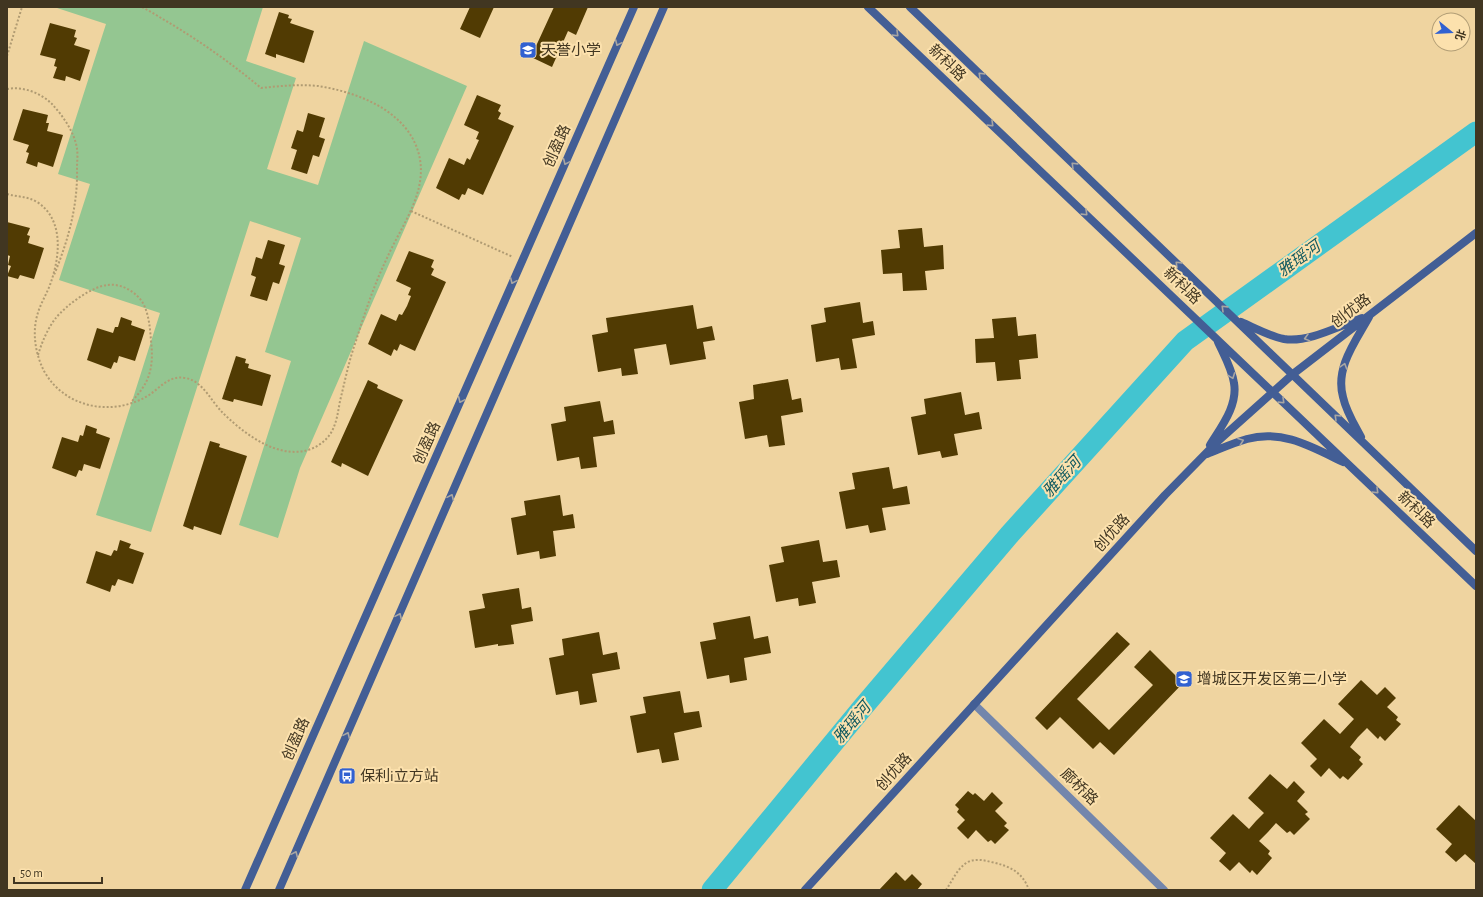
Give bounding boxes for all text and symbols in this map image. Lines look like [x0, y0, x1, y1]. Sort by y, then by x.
north arrow [1431, 12, 1471, 52]
text: 北 [1453, 28, 1467, 42]
one-way arrow [891, 29, 899, 37]
one-way arrow [615, 38, 623, 46]
school or university icon: 天誉小学 [518, 40, 538, 60]
street label: 新科路 [926, 41, 969, 84]
place label: 天誉小学 [541, 42, 601, 58]
one-way arrow [978, 72, 986, 79]
one-way arrow [986, 119, 993, 126]
street label: 创盈路 [539, 122, 573, 170]
one-way arrow [563, 157, 571, 165]
one-way arrow [1071, 162, 1079, 169]
one-way arrow [1080, 208, 1088, 216]
water label: 雅瑶河 [1274, 236, 1326, 280]
one-way arrow [1175, 262, 1183, 269]
street label: 新科路 [1161, 264, 1204, 307]
one-way arrow [510, 277, 518, 284]
street label: 创优路 [1327, 290, 1373, 331]
one-way arrow [1221, 305, 1229, 313]
one-way arrow [1304, 333, 1310, 341]
one-way arrow [1339, 363, 1348, 370]
one-way arrow [1227, 372, 1236, 379]
one-way arrow [458, 395, 466, 403]
one-way arrow [1277, 397, 1285, 404]
one-way arrow [1334, 414, 1342, 422]
street label: 创盈路 [409, 419, 443, 467]
one-way arrow [1237, 437, 1244, 446]
water label: 雅瑶河 [1039, 451, 1086, 500]
one-way arrow [1371, 486, 1379, 494]
street label: 新科路 [1395, 488, 1438, 531]
one-way arrow [446, 493, 454, 500]
street label: 创优路 [1090, 510, 1133, 555]
one-way arrow [394, 613, 402, 620]
school or university icon: 增城区开发区第二小学 [1174, 669, 1194, 689]
place label: 增城区开发区第二小学 [1197, 670, 1347, 687]
water label: 雅瑶河 [830, 697, 875, 747]
street label: 创盈路 [278, 715, 312, 763]
one-way arrow [342, 732, 350, 739]
street label: 创优路 [872, 749, 915, 794]
street label: 廊桥路 [1058, 765, 1101, 808]
bus stop icon: 保利i立方站 [337, 766, 357, 786]
place label: 保利i立方站 [360, 768, 439, 784]
one-way arrow [290, 851, 298, 858]
scale bar [14, 859, 102, 885]
text: 50 m [20, 867, 43, 879]

